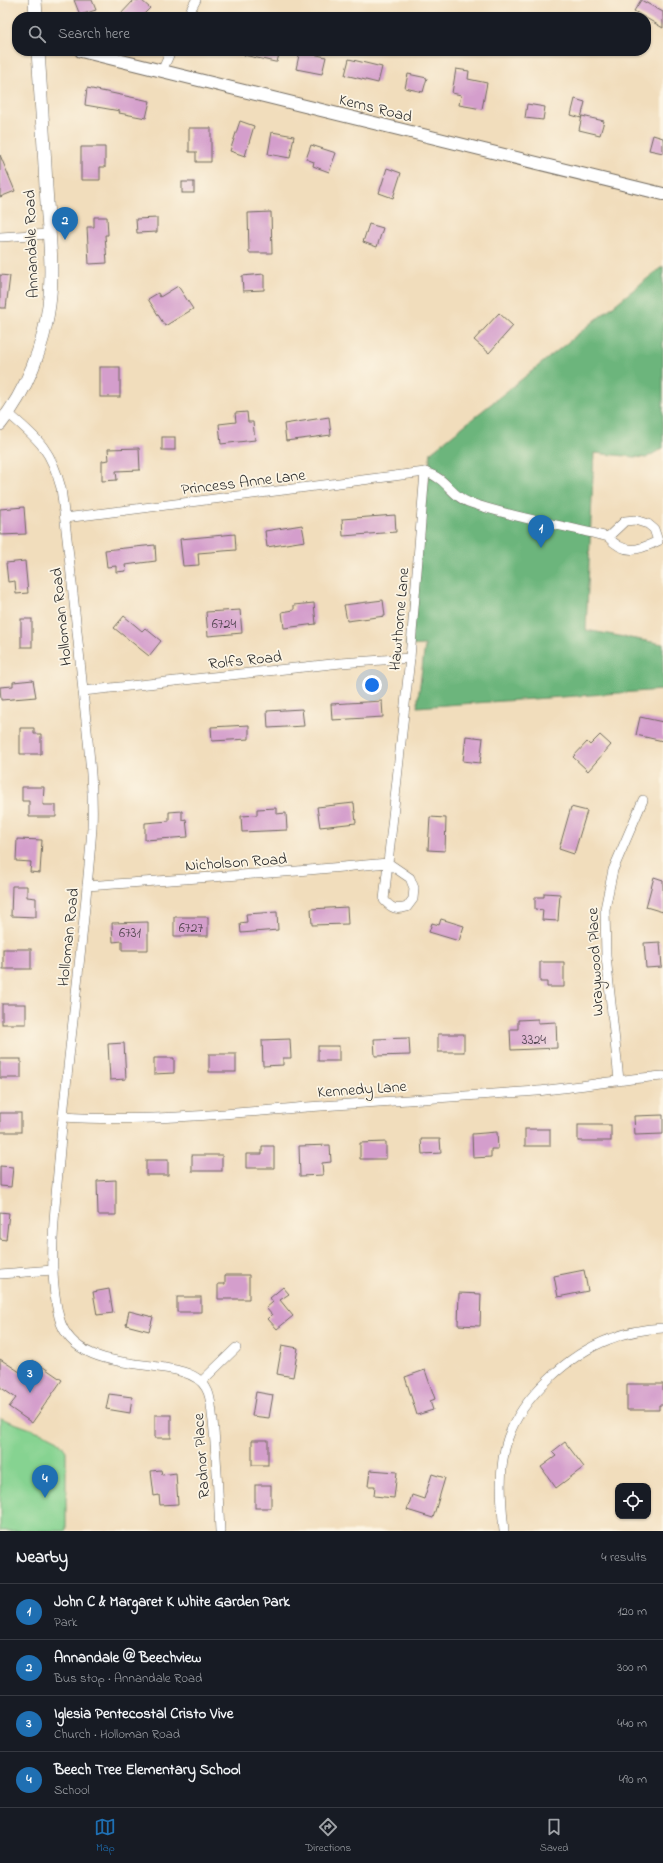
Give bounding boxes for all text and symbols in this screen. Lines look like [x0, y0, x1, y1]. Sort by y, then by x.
search box [12, 12, 651, 56]
icon: search [26, 23, 48, 45]
text: Search here [58, 23, 130, 45]
street label: Kerns Road [336, 88, 415, 130]
street label: Annandale Road [18, 189, 46, 299]
pin: 2 [52, 207, 78, 240]
street label: Princess Anne Lane [180, 463, 308, 503]
pin: 1 [528, 515, 554, 548]
street label: Hawthorne Lane [384, 566, 417, 672]
street label: Holloman Road [45, 567, 79, 667]
house number: 6724 [212, 614, 237, 635]
street label: Rolfs Road [207, 645, 283, 677]
your location [362, 675, 382, 695]
street label: Nicholson Road [184, 847, 288, 879]
street label: Holloman Road [52, 887, 86, 987]
street label: Wraywood Place [581, 906, 611, 1017]
house number: 6727 [179, 918, 204, 939]
house number: 6731 [119, 923, 142, 944]
house number: 3324 [522, 1030, 546, 1051]
street label: Kennedy Lane [317, 1075, 408, 1105]
pin: 3 [17, 1360, 43, 1393]
street label: Radnor Place [187, 1412, 217, 1499]
pin: 4 [32, 1465, 58, 1498]
map controls [615, 1483, 651, 1519]
button: locate [615, 1483, 651, 1519]
text: Nearby [16, 1545, 68, 1570]
text: 4 results [601, 1548, 647, 1567]
text: John C & Margaret K White Garden Park [54, 1591, 290, 1613]
text: 1 [27, 1602, 31, 1621]
text: 120 m [617, 1602, 647, 1621]
text: Park [54, 1613, 78, 1632]
text: Annandale @ Beechview [54, 1647, 201, 1669]
text: 2 [26, 1658, 32, 1677]
text: 300 m [617, 1658, 647, 1677]
text: Bus stop · Annandale Road [54, 1669, 202, 1688]
text: Iglesia Pentecostal Cristo Vive [54, 1703, 234, 1725]
text: 3 [26, 1714, 32, 1733]
text: 440 m [617, 1714, 647, 1733]
text: Church · Holloman Road [54, 1725, 180, 1744]
text: Beech Tree Elementary School [54, 1759, 241, 1781]
text: 4 [26, 1770, 32, 1789]
text: 490 m [619, 1770, 647, 1789]
text: School [54, 1781, 90, 1800]
tab: Map [94, 1816, 116, 1856]
tab: Directions [305, 1816, 351, 1856]
tab: Saved [540, 1816, 569, 1856]

